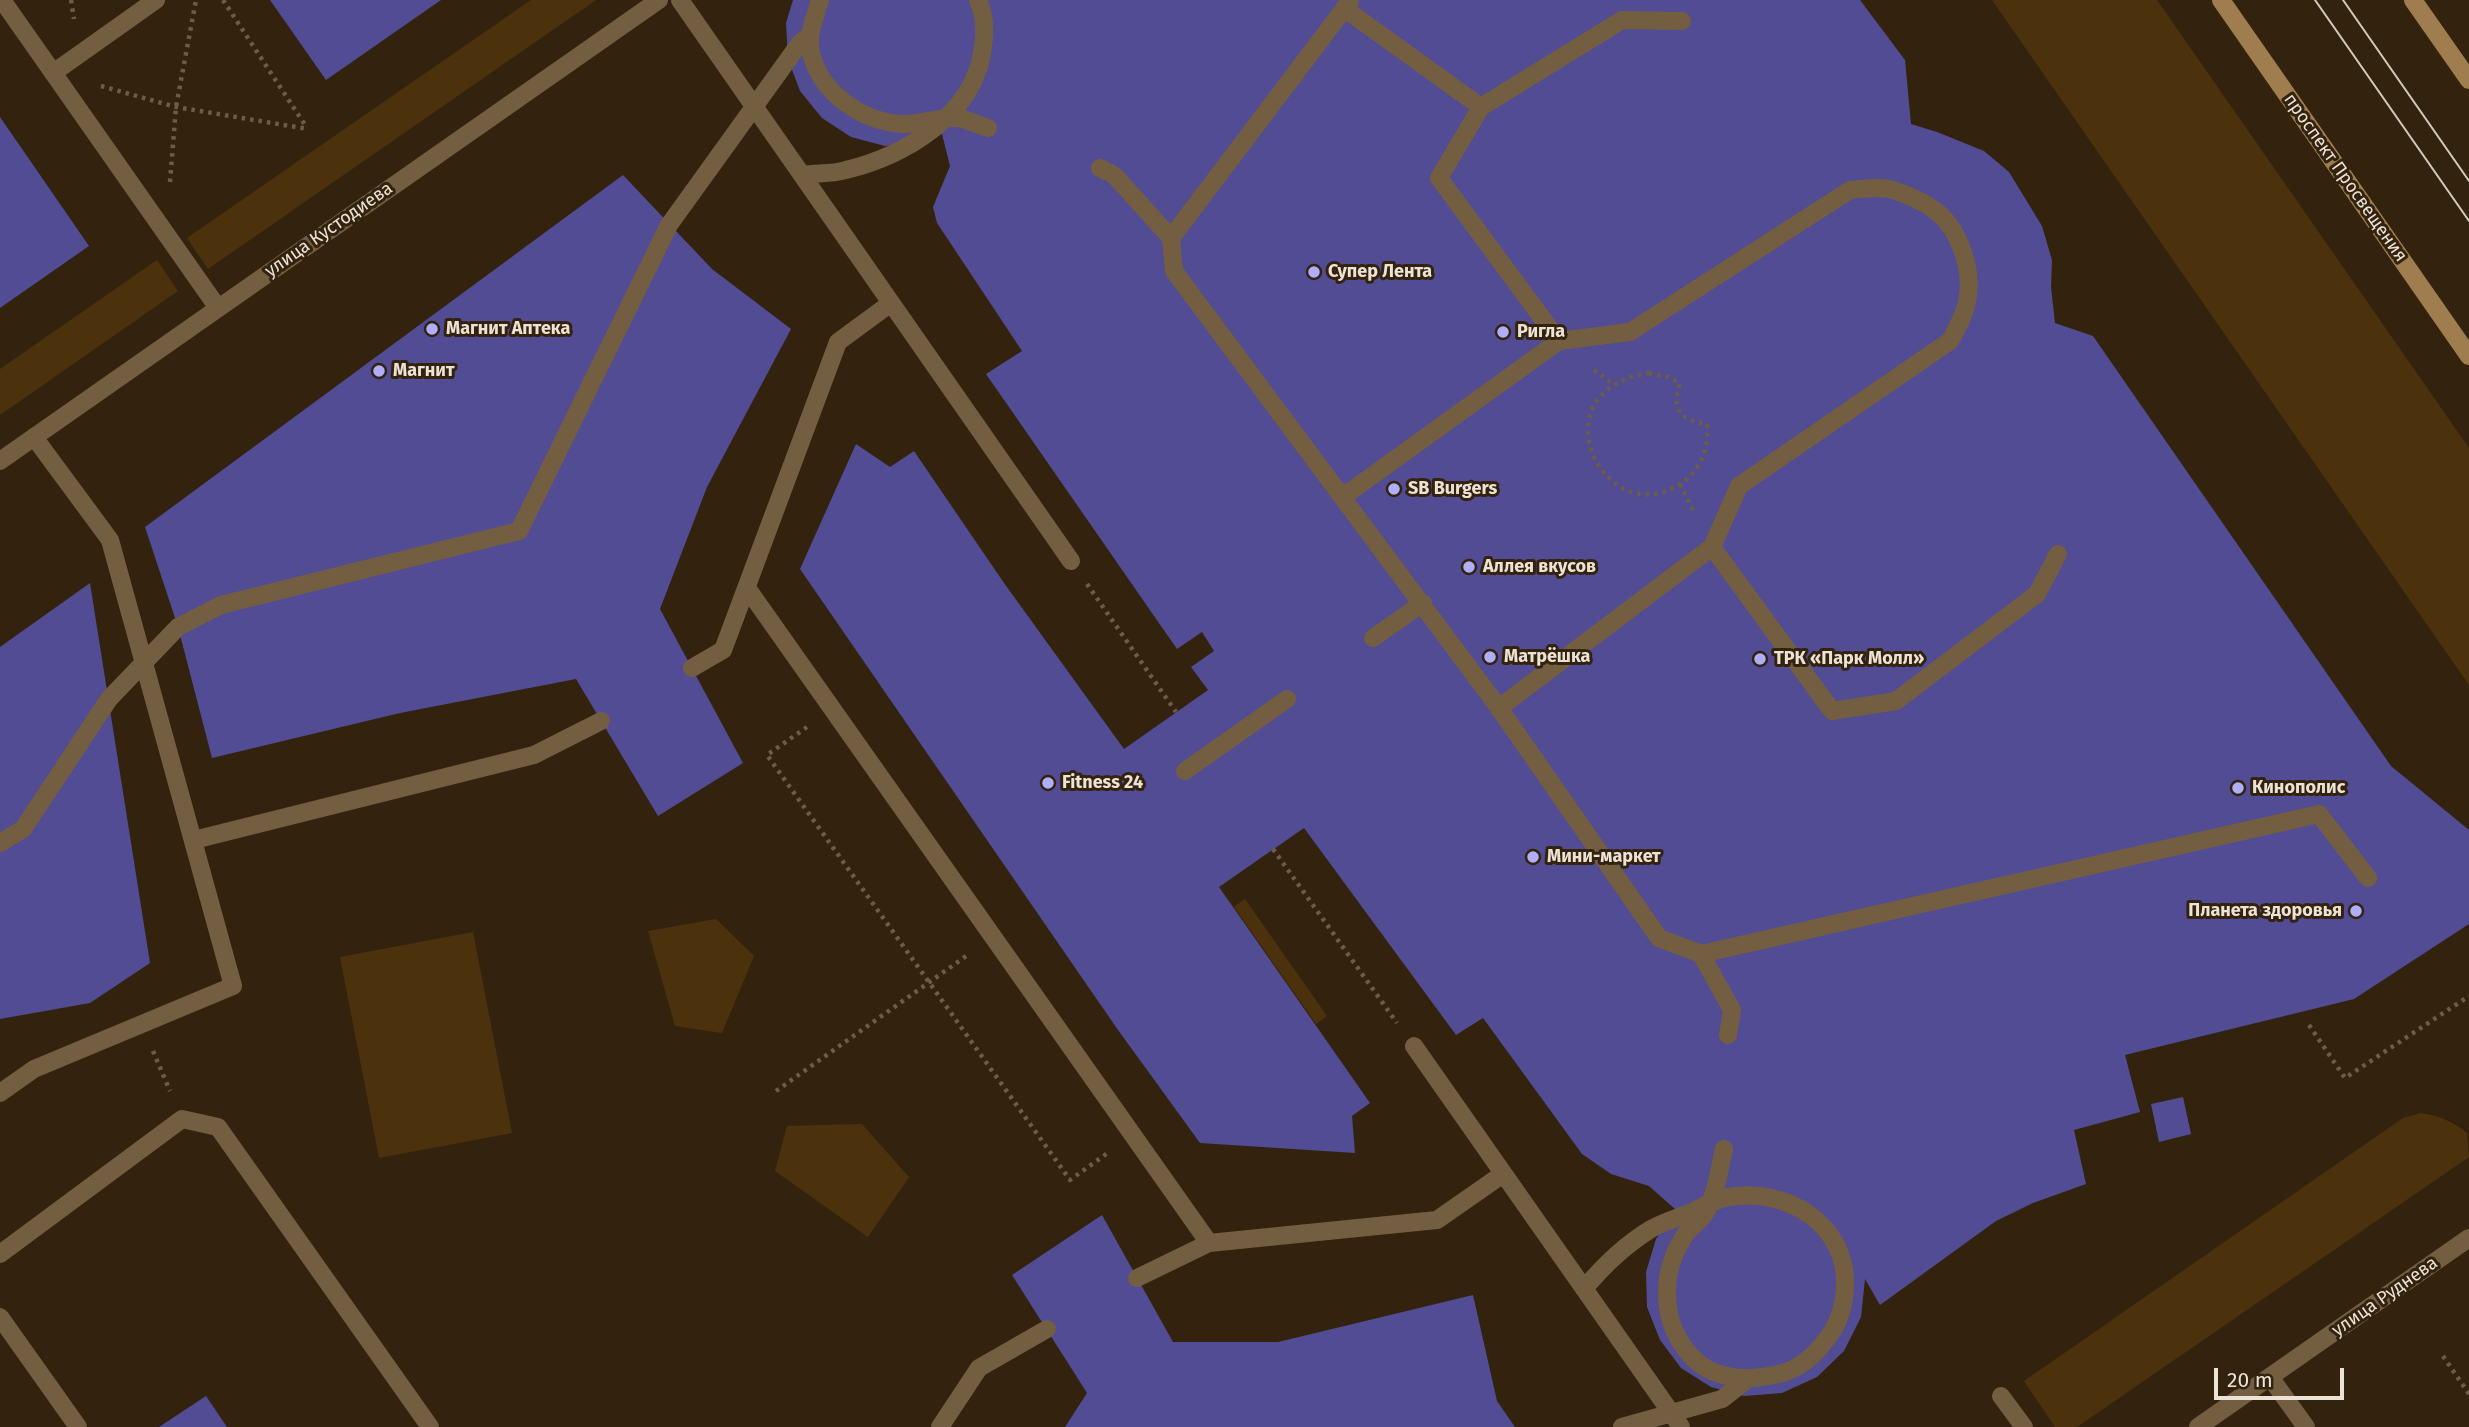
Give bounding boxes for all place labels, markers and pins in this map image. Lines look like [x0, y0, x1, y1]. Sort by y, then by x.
place label: Супер Лента [1328, 261, 1432, 283]
marker: Супер Лента [1306, 264, 1322, 280]
place label: Магнит Аптека [446, 318, 570, 340]
marker: Магнит Аптека [424, 321, 440, 337]
place label: Ригла [1517, 321, 1565, 343]
marker: Ригла [1495, 324, 1511, 340]
place label: Магнит [393, 360, 454, 382]
marker: Магнит [371, 363, 387, 379]
place label: SB Burgers [1408, 478, 1497, 500]
marker: SB Burgers [1386, 481, 1402, 497]
place label: Аллея вкусов [1483, 556, 1596, 578]
marker: Аллея вкусов [1461, 559, 1477, 575]
place label: Матрёшка [1504, 646, 1590, 668]
place label: ТРК «Парк Молл» [1774, 648, 1924, 670]
marker: Матрёшка [1482, 649, 1498, 665]
marker: ТРК «Парк Молл» [1752, 651, 1768, 667]
place label: Fitness 24 [1062, 772, 1143, 794]
marker: Fitness 24 [1040, 775, 1056, 791]
place label: Кинополис [2252, 777, 2345, 799]
marker: Кинополис [2230, 780, 2246, 796]
place label: Мини-маркет [1547, 846, 1661, 868]
marker: Мини-маркет [1525, 849, 1541, 865]
place label: Планета здоровья [2188, 900, 2342, 922]
marker: Планета здоровья [2348, 903, 2364, 919]

